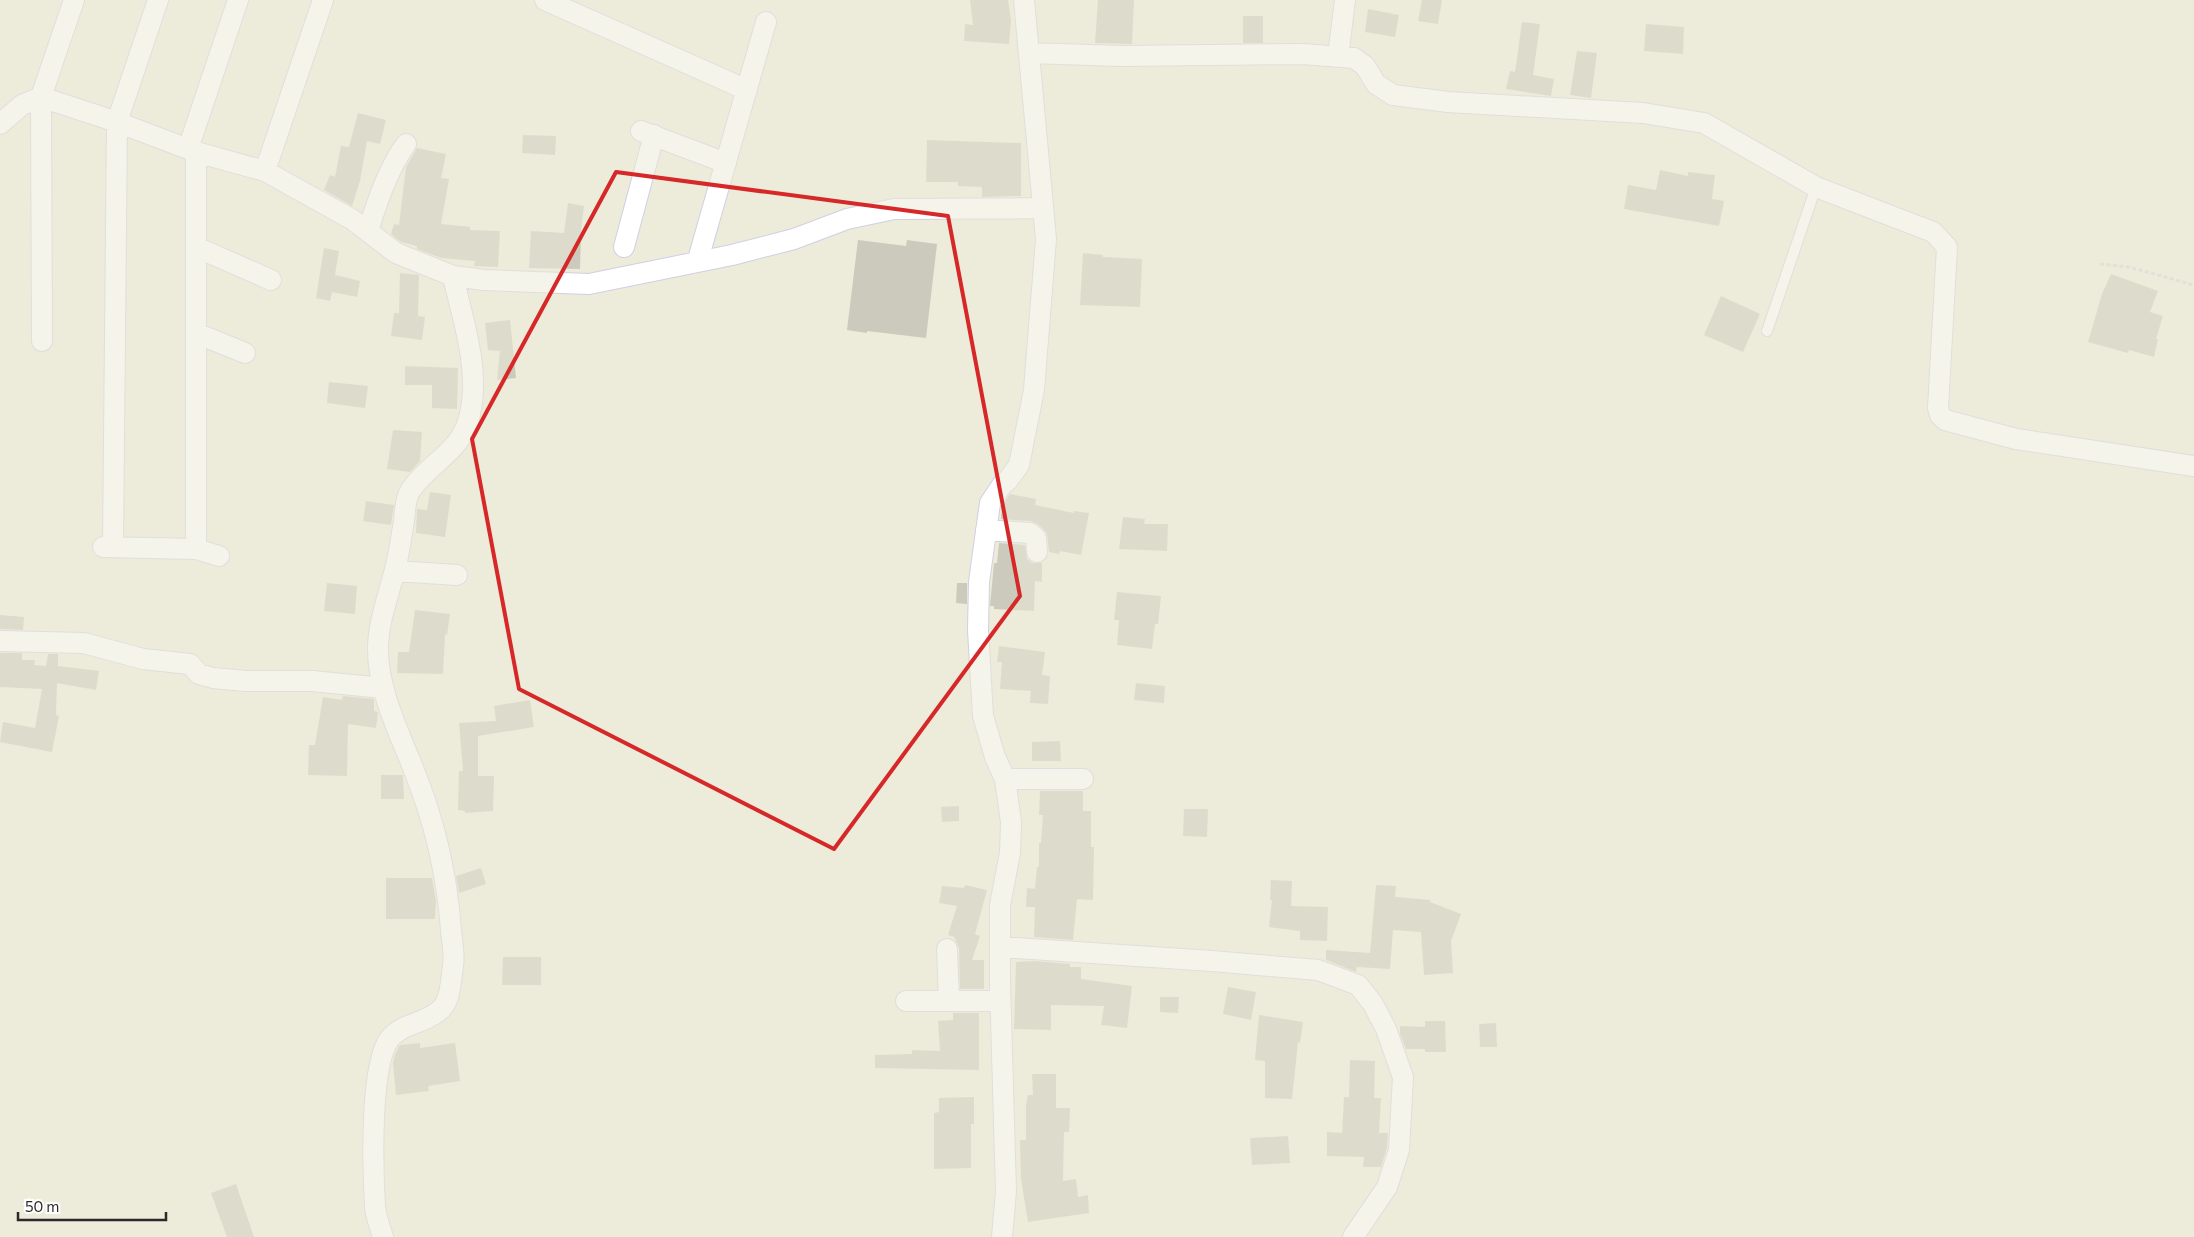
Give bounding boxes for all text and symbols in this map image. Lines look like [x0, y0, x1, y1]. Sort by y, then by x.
scale bar [18, 1190, 165, 1222]
text: 50 m [25, 1197, 59, 1215]

